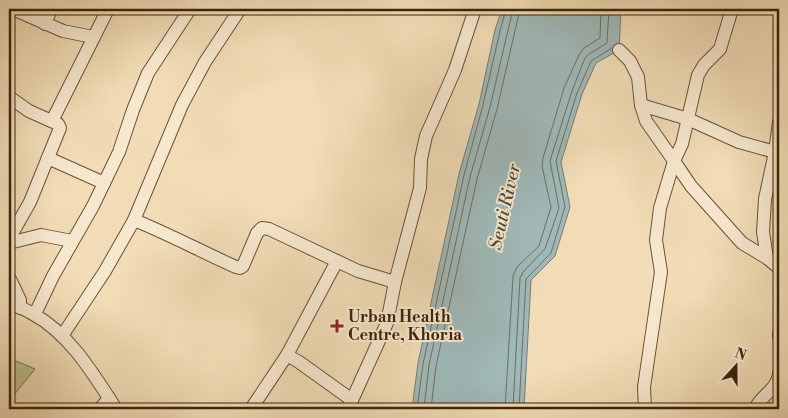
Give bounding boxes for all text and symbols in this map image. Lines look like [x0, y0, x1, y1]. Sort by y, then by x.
water label: Seuti River [484, 161, 526, 252]
place label: Urban Health Centre, Khoria [348, 307, 462, 345]
marker: Urban Health Centre, Khoria [330, 319, 344, 333]
north arrow [710, 340, 760, 390]
text: N [732, 344, 749, 365]

